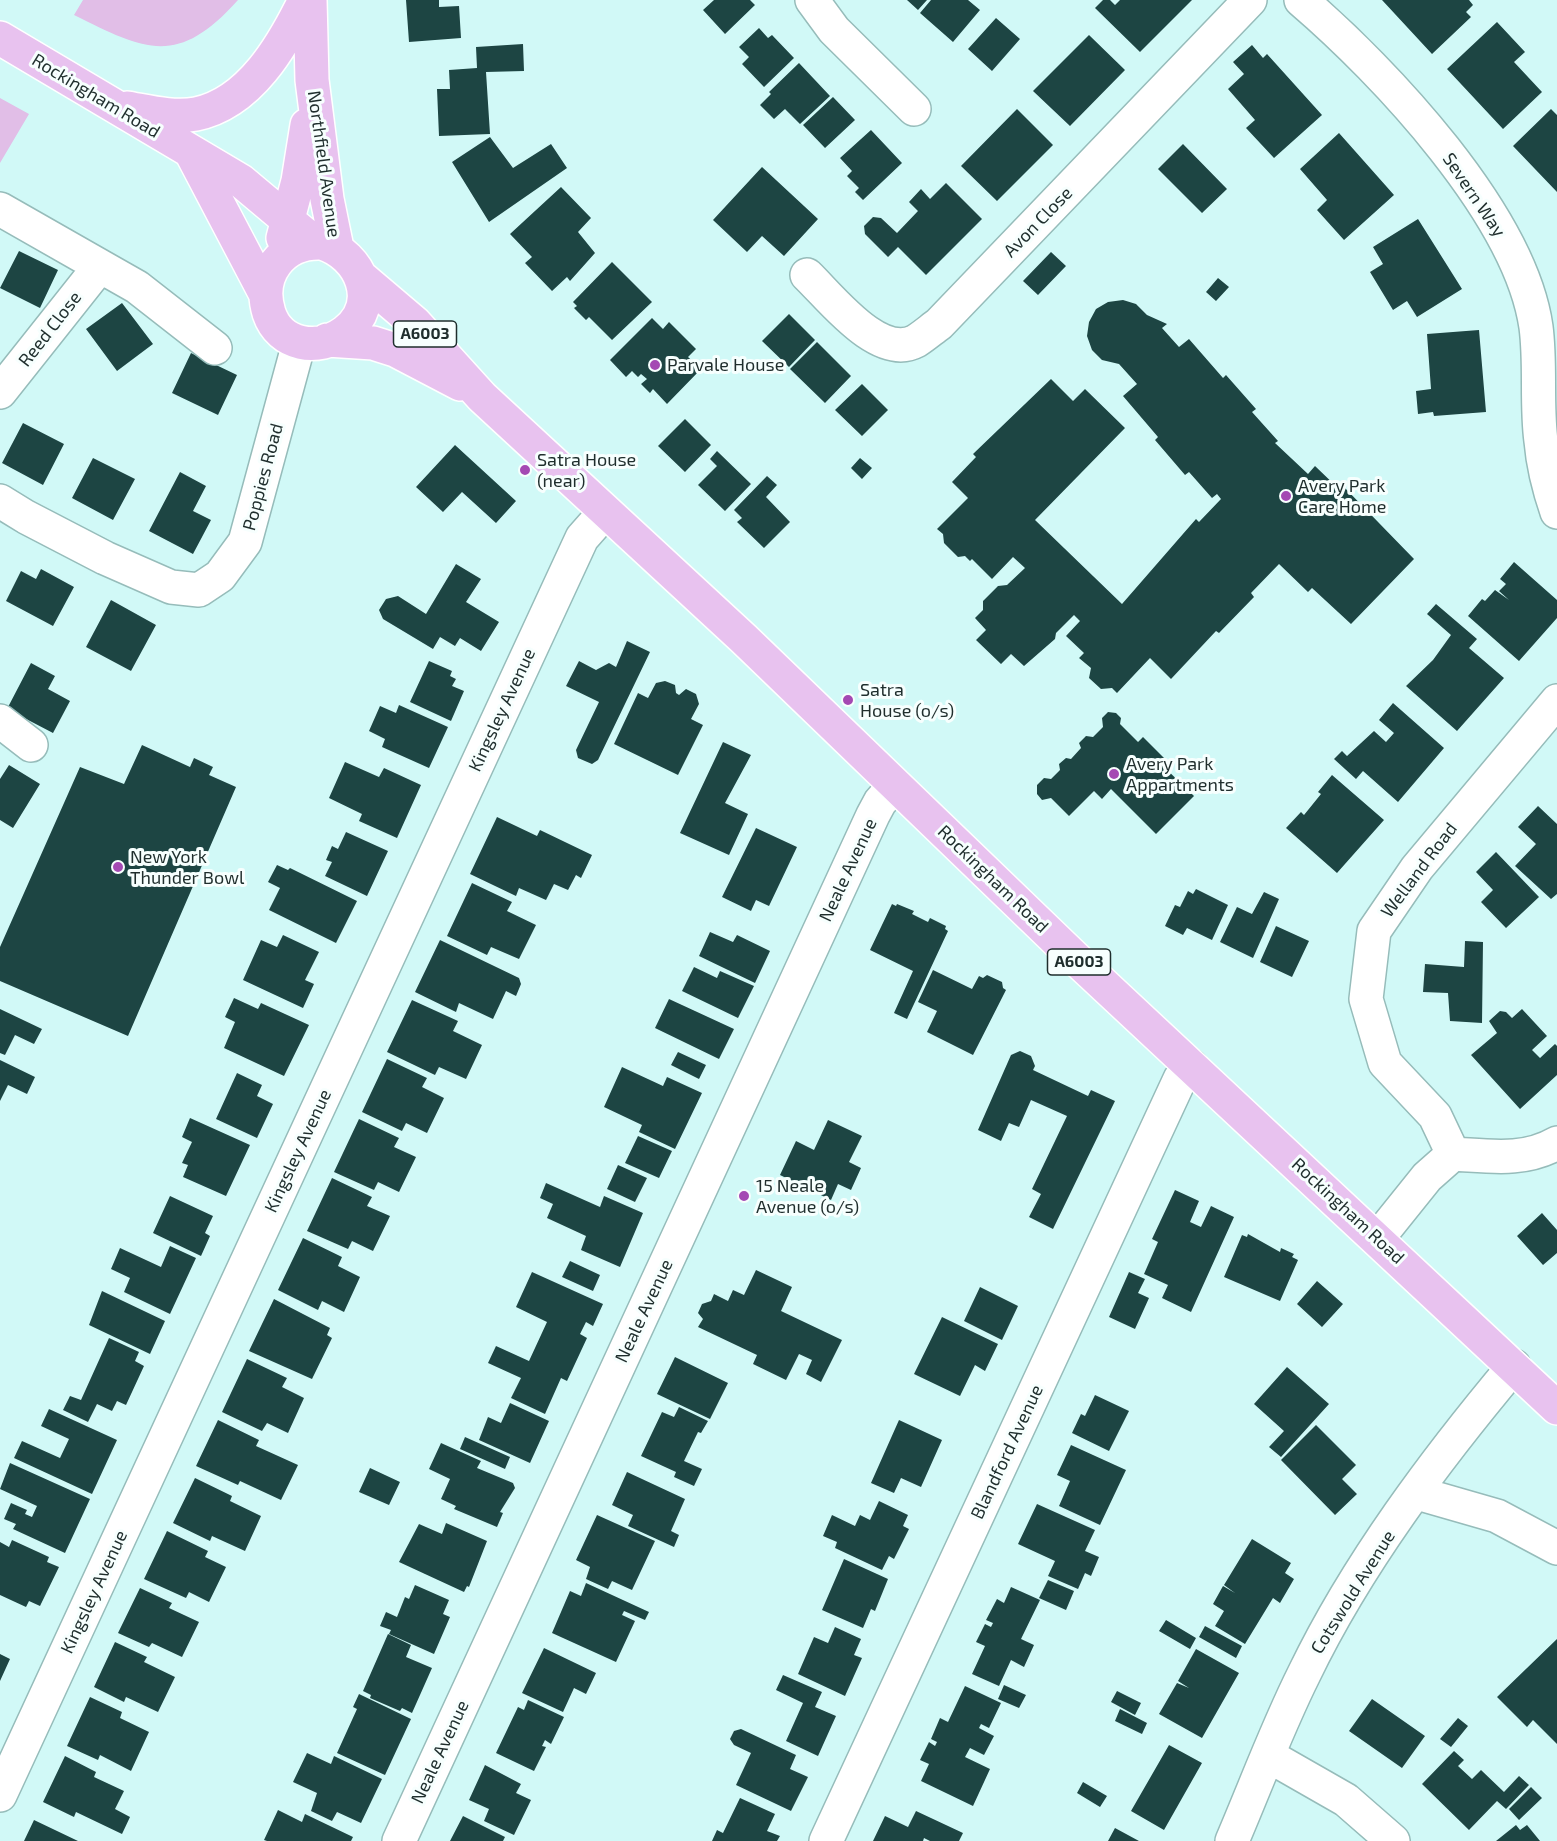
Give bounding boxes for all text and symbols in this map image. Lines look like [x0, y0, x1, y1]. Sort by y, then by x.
street label: Rockingham Road [28, 49, 164, 143]
street label: Northfield Avenue [303, 89, 345, 239]
street label: Severn Way [1438, 149, 1510, 241]
street label: Avon Close [999, 182, 1077, 262]
street label: Reed Close [14, 287, 86, 371]
road number: A6003 [394, 321, 456, 347]
place label: Parvale House [667, 354, 784, 376]
marker: Parvale House [648, 358, 662, 372]
street label: Poppies Road [238, 421, 288, 533]
place label: Satra House (near) [537, 449, 636, 492]
marker: Satra House (near) [518, 463, 532, 477]
place label: Avery Park Care Home [1298, 475, 1386, 518]
marker: Avery Park Care Home [1279, 489, 1293, 503]
street label: Kingsley Avenue [464, 645, 540, 775]
place label: Satra House (o/s) [860, 679, 954, 722]
marker: Satra House (o/s) [841, 693, 855, 707]
place label: Avery Park Appartments [1126, 753, 1234, 795]
marker: Avery Park Appartments [1107, 767, 1121, 781]
street label: Neale Avenue [815, 815, 881, 925]
street label: Welland Road [1376, 818, 1462, 922]
street label: Rockingham Road [933, 821, 1053, 937]
place label: New York Thunder Bowl [130, 846, 244, 888]
marker: New York Thunder Bowl [111, 860, 125, 874]
road number: A6003 [1048, 949, 1110, 975]
street label: Kingsley Avenue [260, 1086, 336, 1216]
street label: Rockingham Road [1287, 1153, 1409, 1269]
place label: 15 Neale Avenue (o/s) [756, 1175, 859, 1218]
marker: 15 Neale Avenue (o/s) [737, 1189, 751, 1203]
street label: Neale Avenue [611, 1256, 677, 1366]
street label: Blandford Avenue [966, 1381, 1048, 1523]
street label: Cotswold Avenue [1306, 1526, 1400, 1658]
street label: Kingsley Avenue [56, 1527, 132, 1657]
street label: Neale Avenue [407, 1697, 473, 1807]

